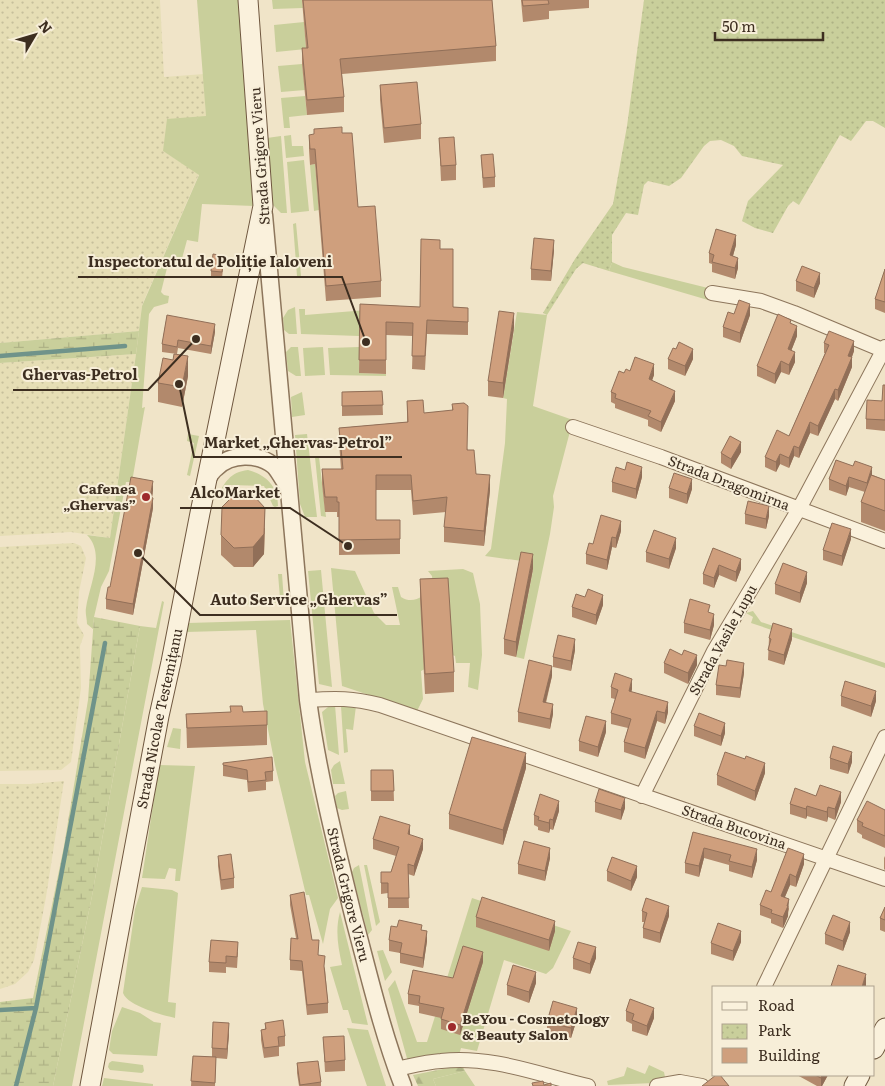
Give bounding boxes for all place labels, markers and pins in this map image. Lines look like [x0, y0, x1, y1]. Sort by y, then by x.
callout: Inspectoratul de Poliție Ialoveni [78, 247, 342, 277]
callout: Ghervas-Petrol [13, 360, 148, 390]
callout: Market „Ghervas-Petrol” [194, 427, 402, 457]
place label: Cafenea „Ghervas” [63, 478, 137, 514]
callout: AlcoMarket [180, 478, 290, 508]
marker: Cafenea „Ghervas” [140, 491, 152, 503]
callout: Auto Service „Ghervas” [200, 585, 397, 615]
place label: BeYou - Cosmetology & Beauty Salon [462, 1008, 610, 1044]
marker: BeYou - Cosmetology & Beauty Salon [446, 1021, 458, 1033]

